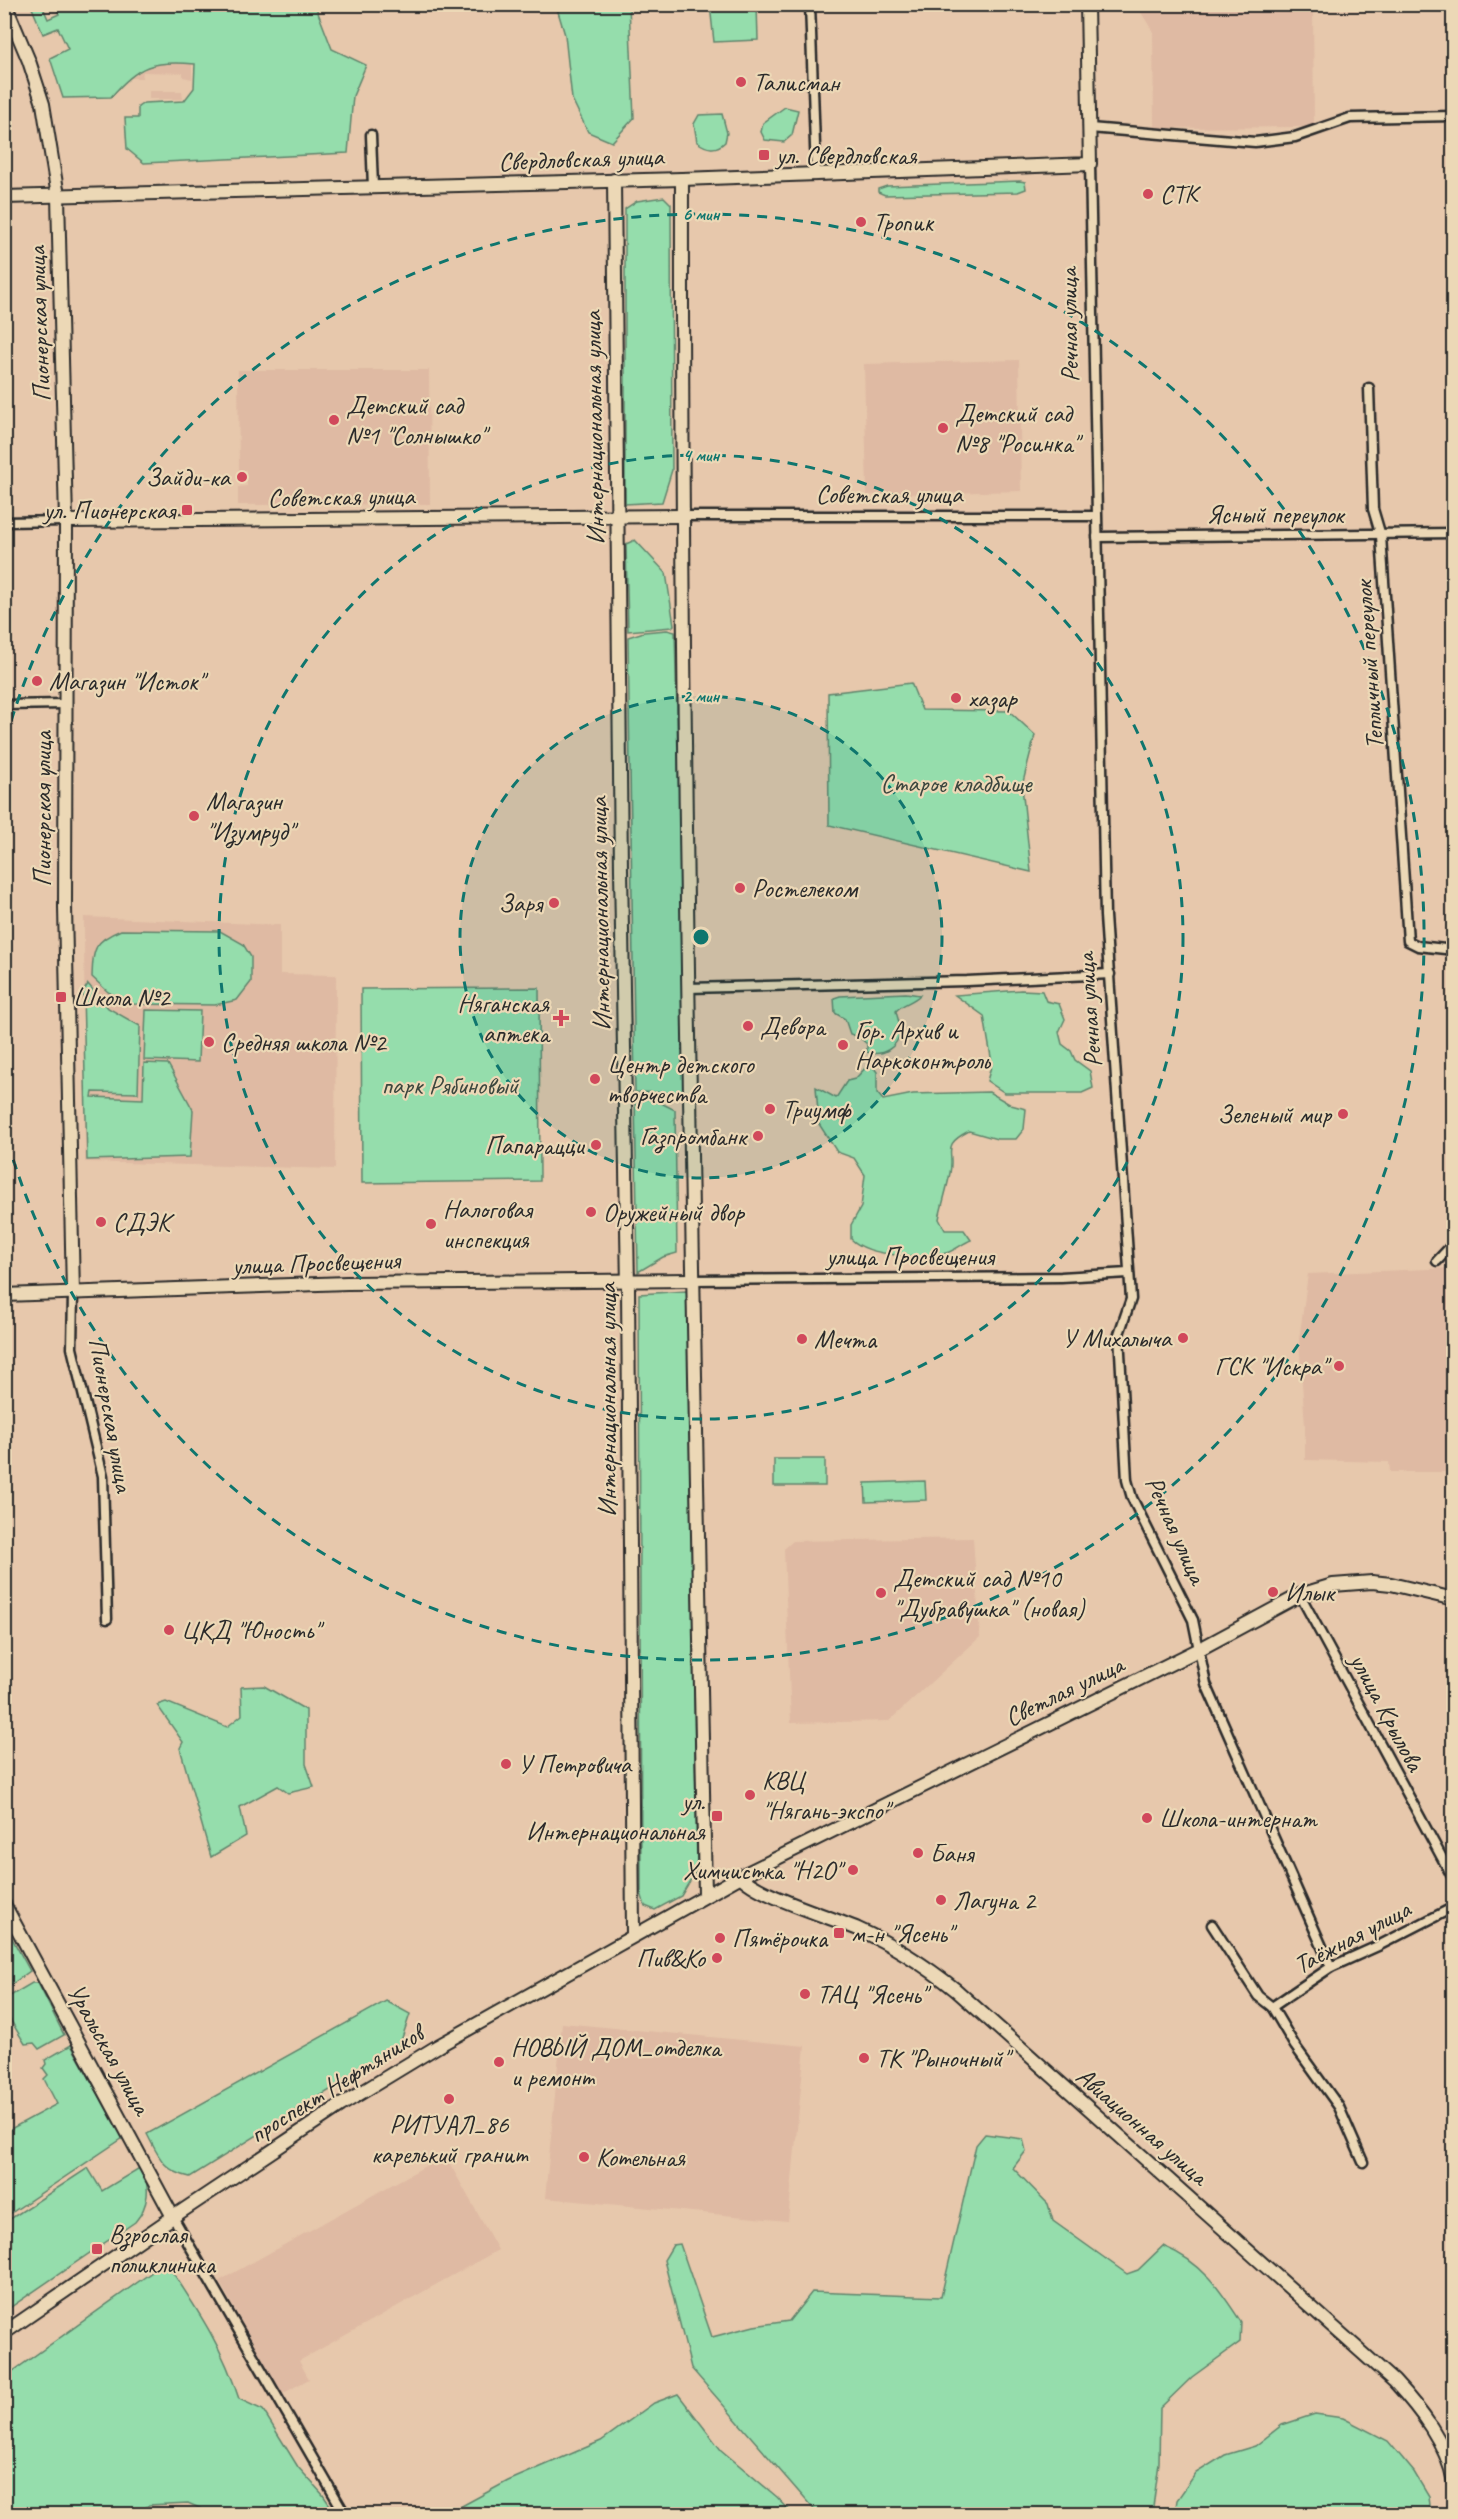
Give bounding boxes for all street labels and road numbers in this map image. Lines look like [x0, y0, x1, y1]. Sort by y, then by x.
street label: Свердловская улица [498, 140, 666, 178]
street label: Пионерская улица [20, 244, 58, 402]
street label: Речная улица [1051, 265, 1086, 383]
street label: Интернациональная улица [575, 309, 613, 545]
street label: Советская улица [816, 478, 964, 511]
street label: Советская улица [267, 479, 416, 515]
street label: Ясный переулок [1207, 498, 1346, 531]
street label: Тепличный переулок [1346, 577, 1391, 750]
street label: Пионерская улица [26, 730, 59, 887]
street label: Интернациональная улица [581, 795, 619, 1031]
street label: Речная улица [1068, 949, 1109, 1068]
street label: улица Просвещения [824, 1240, 996, 1273]
street label: улица Просвещения [230, 1244, 402, 1282]
street label: Интернациональная улица [591, 1281, 624, 1517]
street label: Пионерская улица [81, 1336, 141, 1496]
street label: Речная улица [1138, 1471, 1215, 1591]
street label: улица Крылова [1341, 1646, 1433, 1778]
street label: Светлая улица [999, 1647, 1131, 1734]
street label: Таёжная улица [1288, 1892, 1417, 1982]
street label: Уральская улица [60, 1978, 160, 2122]
street label: проспект Нефтяников [243, 2015, 433, 2151]
street label: Авиационная улица [1069, 2060, 1217, 2194]

